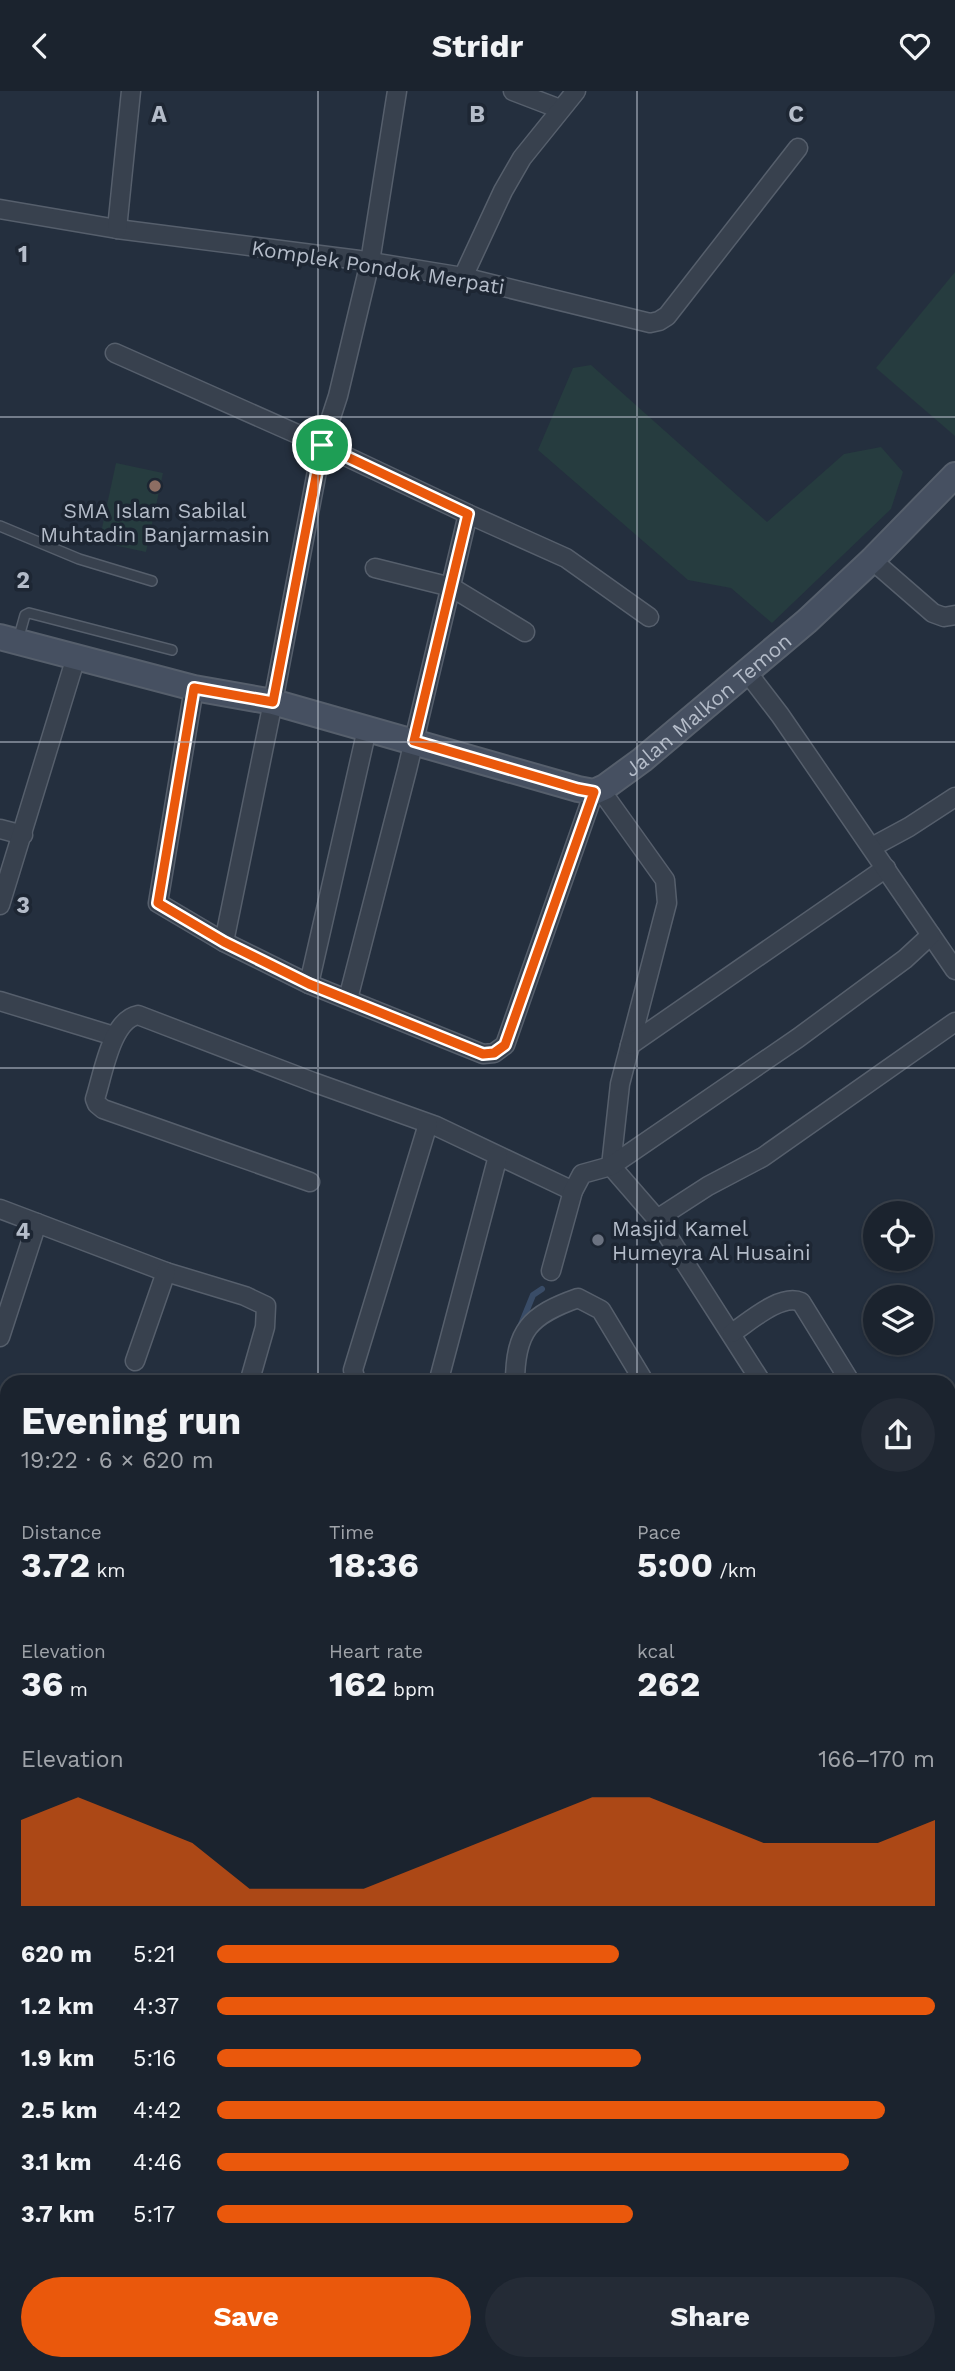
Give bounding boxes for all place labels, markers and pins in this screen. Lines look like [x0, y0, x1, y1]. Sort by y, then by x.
pin [292, 415, 352, 475]
marker: SMA Islam Sabilal Muhtadin Banjarmasin [147, 478, 163, 494]
place label: SMA Islam Sabilal Muhtadin Banjarmasin [40, 498, 270, 547]
place label: Masjid Kamel Humeyra Al Husaini [612, 1216, 811, 1265]
marker: Masjid Kamel Humeyra Al Husaini [590, 1232, 606, 1248]

